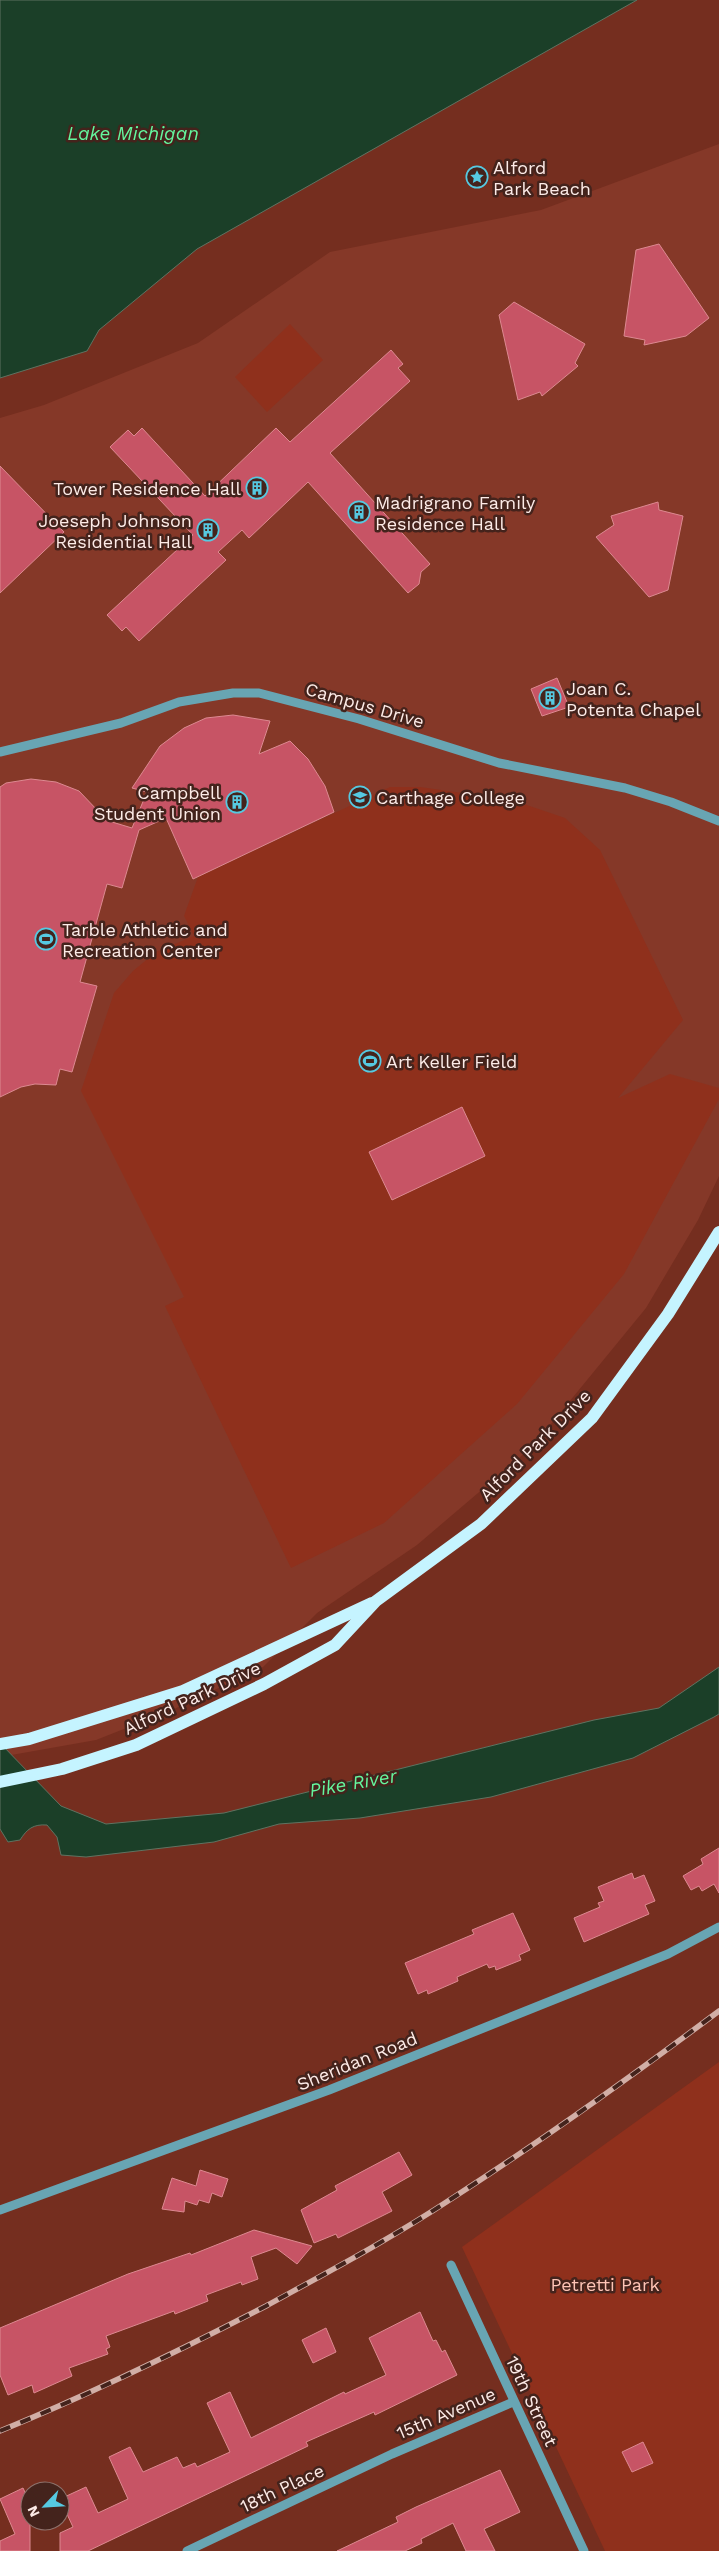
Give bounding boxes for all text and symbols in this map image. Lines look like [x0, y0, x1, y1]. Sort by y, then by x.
water label: Lake Michigan [67, 122, 199, 145]
place label: Alford Park Beach [493, 157, 591, 199]
place icon: Alford Park Beach [465, 165, 489, 189]
building icon: Tower Residence Hall [245, 476, 269, 500]
place label: Tower Residence Hall [53, 478, 241, 499]
place label: Madrigrano Family Residence Hall [375, 492, 536, 534]
building icon: Madrigrano Family Residence Hall [347, 500, 371, 524]
place label: Joeseph Johnson Residential Hall [38, 510, 192, 552]
building icon: Joeseph Johnson Residential Hall [196, 518, 220, 542]
street label: Campus Drive [303, 678, 427, 732]
place label: Joan C. Potenta Chapel [566, 678, 701, 720]
building icon: Joan C. Potenta Chapel [538, 686, 562, 710]
place label: Campbell Student Union [94, 782, 221, 824]
school or university icon: Carthage College [348, 785, 372, 809]
place label: Carthage College [376, 787, 525, 808]
building icon: Campbell Student Union [225, 790, 249, 814]
place label: Tarble Athletic and Recreation Center [62, 919, 228, 961]
sports icon: Tarble Athletic and Recreation Center [34, 927, 58, 951]
sports icon: Art Keller Field [358, 1049, 382, 1073]
place label: Art Keller Field [386, 1051, 517, 1072]
street label: Alford Park Drive [475, 1385, 595, 1505]
street label: Alford Park Drive [120, 1657, 264, 1739]
water label: Pike River [307, 1764, 399, 1802]
street label: Sheridan Road [294, 2027, 420, 2095]
park label: Petretti Park [550, 2274, 660, 2295]
street label: 19th Street [502, 2353, 562, 2450]
street label: 15th Avenue [393, 2383, 499, 2443]
street label: 18th Place [237, 2459, 327, 2517]
north arrow [20, 2481, 70, 2531]
text: N [24, 2503, 43, 2520]

